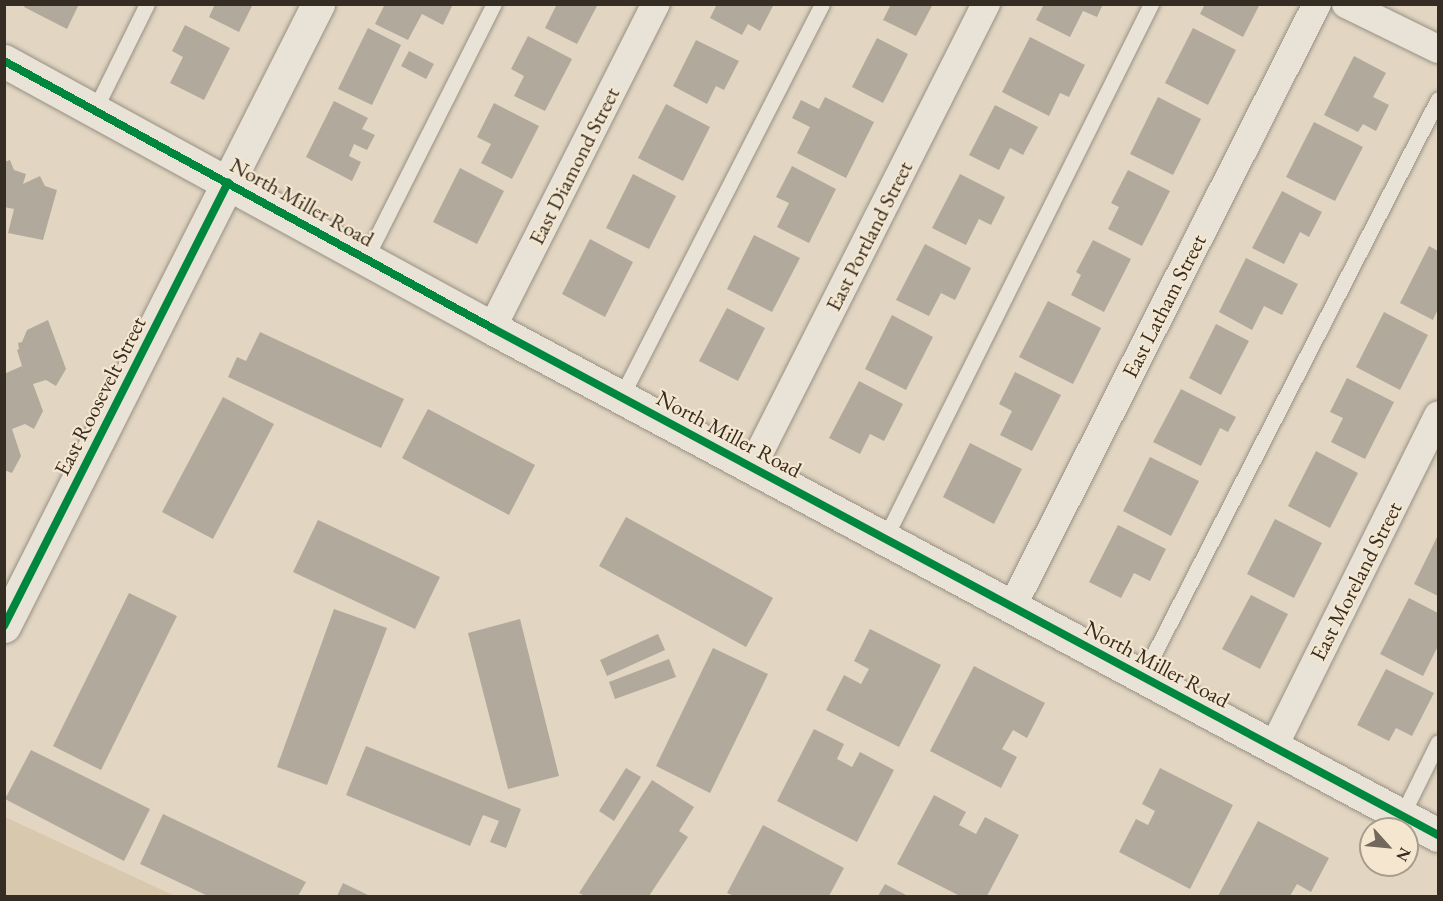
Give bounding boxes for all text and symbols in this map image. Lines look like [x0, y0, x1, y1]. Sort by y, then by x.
street label: East Diamond Street [523, 83, 625, 249]
street label: North Miller Road [225, 152, 379, 252]
street label: East Portland Street [820, 157, 918, 315]
street label: East Latham Street [1116, 230, 1212, 382]
street label: East Roosevelt Street [49, 312, 151, 480]
street label: North Miller Road [652, 385, 806, 483]
street label: East Moreland Street [1305, 497, 1407, 665]
street label: North Miller Road [1080, 615, 1234, 713]
north arrow [1359, 817, 1419, 877]
text: N [1391, 844, 1416, 865]

